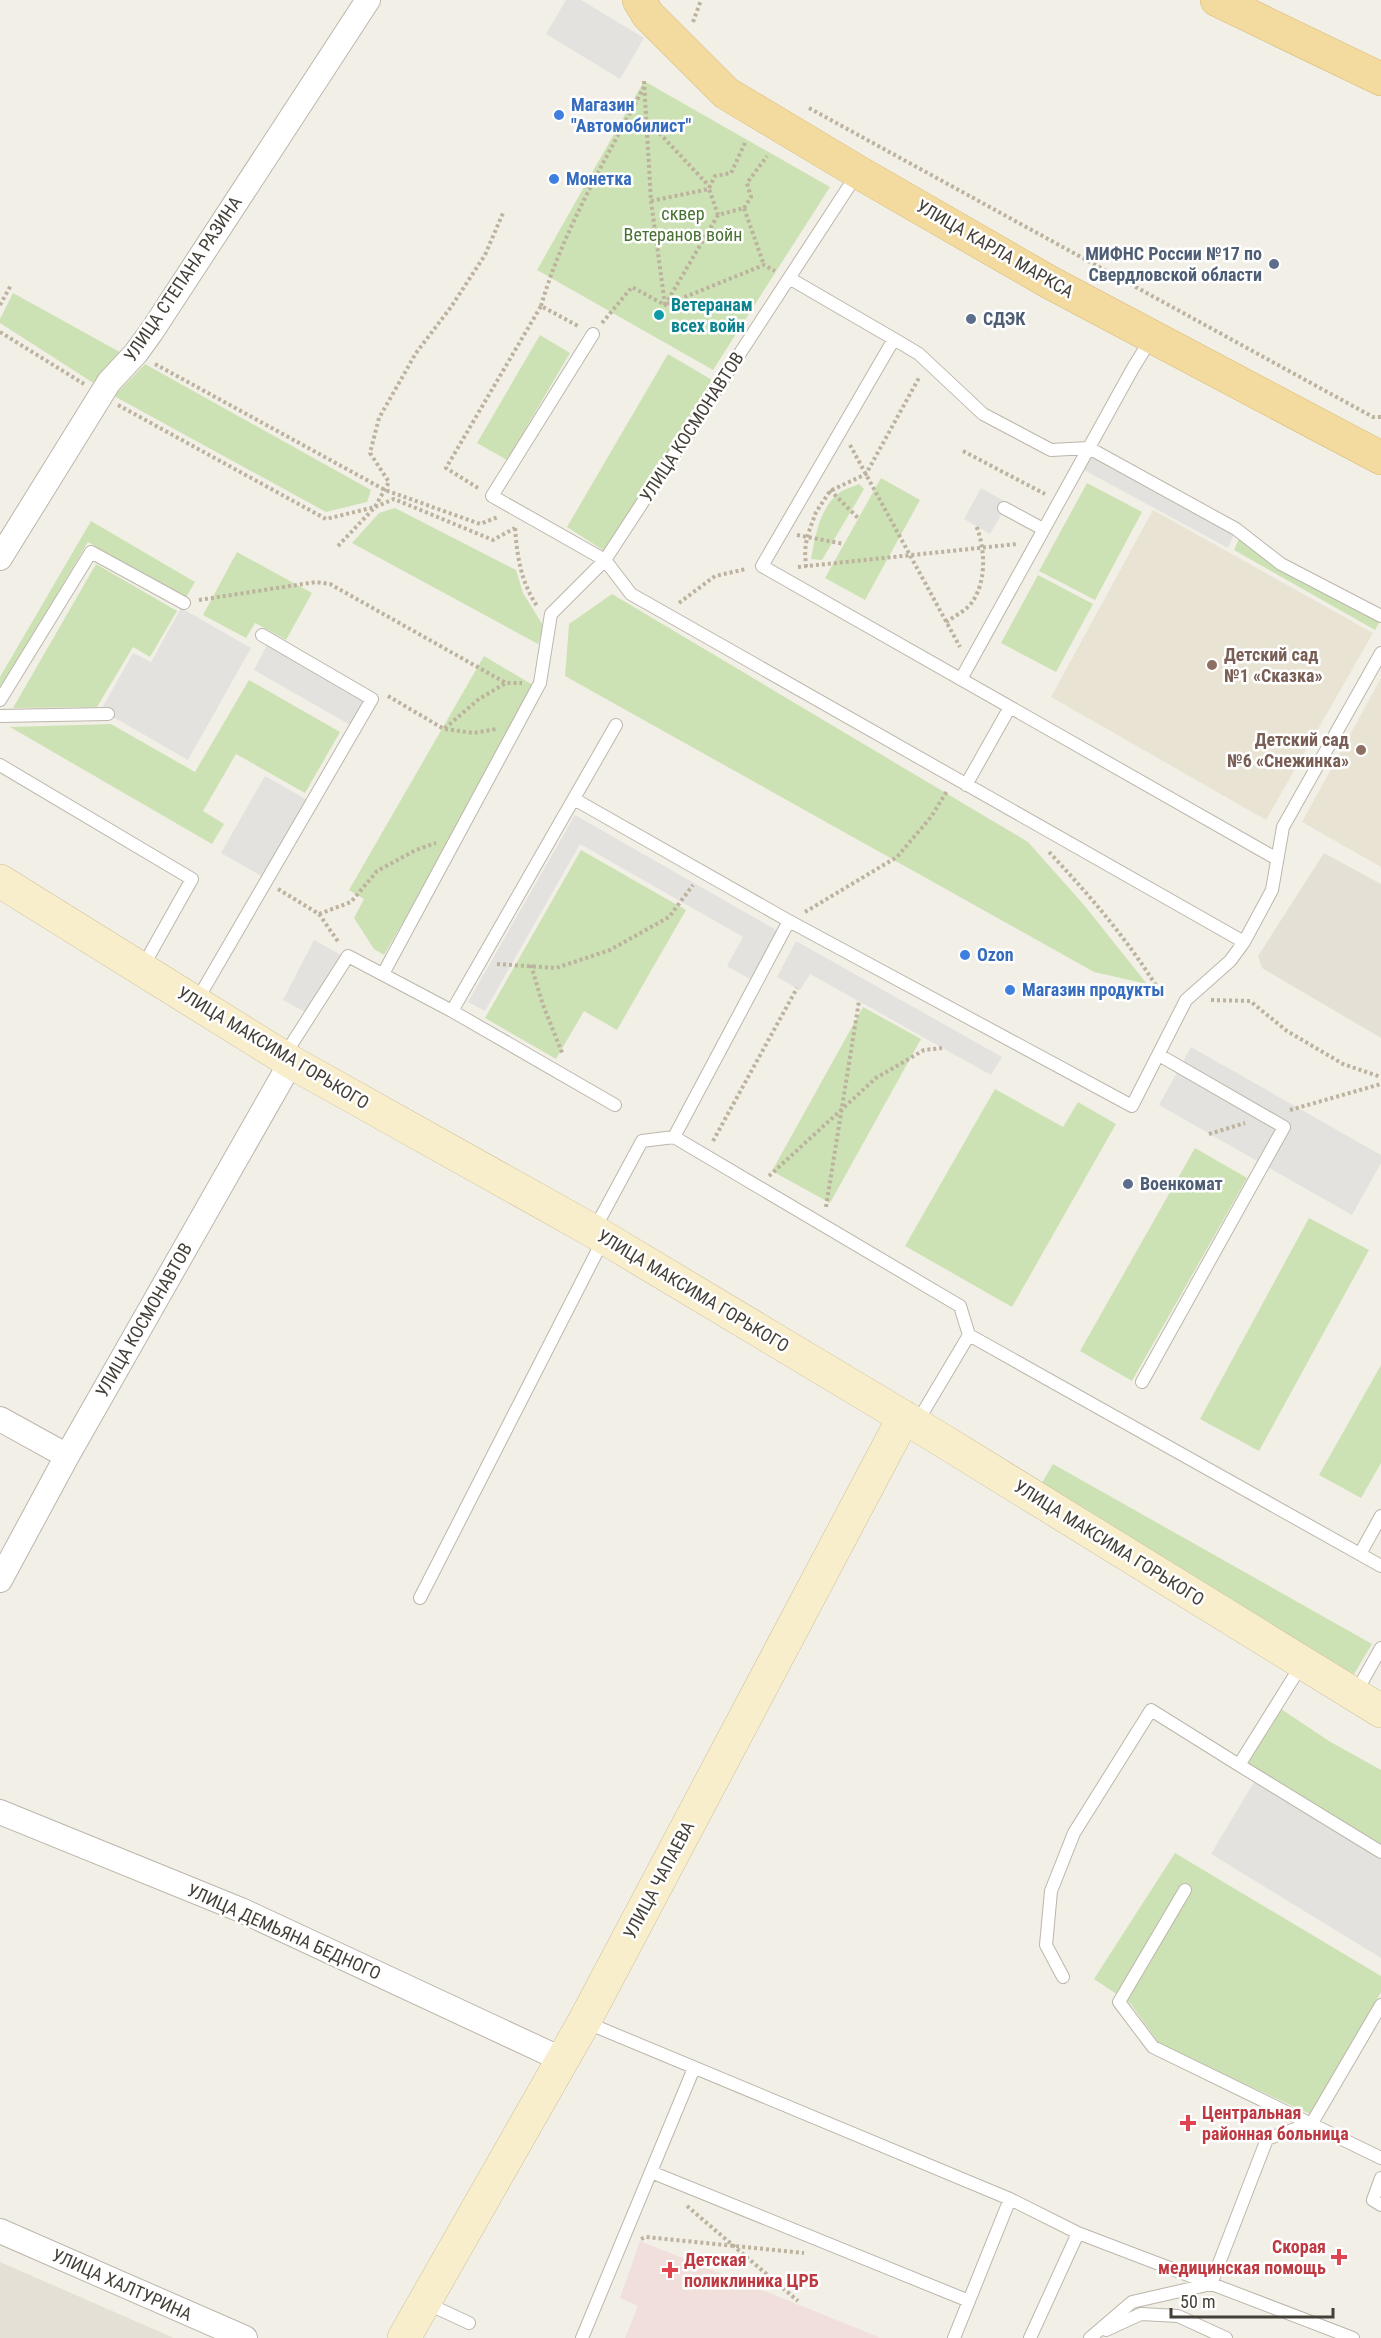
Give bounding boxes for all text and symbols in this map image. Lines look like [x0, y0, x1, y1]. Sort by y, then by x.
place label: Магазин "Автомобилист" [571, 94, 692, 136]
marker: Магазин "Автомобилист" [552, 108, 566, 122]
place label: Монетка [566, 168, 632, 189]
marker: Монетка [547, 172, 561, 186]
street label: УЛИЦА СТЕПАНА РАЗИНА [119, 192, 246, 365]
street label: УЛИЦА КАРЛА МАРКСА [913, 195, 1078, 302]
park label: сквер Ветеранов войн [624, 203, 742, 245]
place label: МИФНС России №17 по Свердловской области [1085, 243, 1262, 285]
marker: МИФНС России №17 по Свердловской области [1267, 257, 1281, 271]
place label: Ветеранам всех войн [671, 294, 753, 336]
marker: Ветеранам всех войн [652, 308, 666, 322]
place label: СДЭК [983, 308, 1026, 329]
marker: СДЭК [964, 312, 978, 326]
street label: УЛИЦА КОСМОНАВТОВ [635, 348, 748, 505]
place label: Детский сад №1 «Сказка» [1224, 644, 1323, 686]
marker: Детский сад №1 «Сказка» [1205, 658, 1219, 672]
place label: Детский сад №6 «Снежинка» [1227, 729, 1349, 771]
marker: Детский сад №6 «Снежинка» [1354, 743, 1368, 757]
place label: Ozon [977, 944, 1014, 965]
marker: Ozon [958, 948, 972, 962]
place label: Магазин продукты [1022, 979, 1164, 1000]
street label: УЛИЦА МАКСИМА ГОРЬКОГО [174, 982, 373, 1113]
marker: Магазин продукты [1003, 983, 1017, 997]
place label: Военкомат [1140, 1173, 1223, 1194]
marker: Военкомат [1121, 1177, 1135, 1191]
street label: УЛИЦА МАКСИМА ГОРЬКОГО [594, 1225, 793, 1356]
street label: УЛИЦА КОСМОНАВТОВ [91, 1239, 196, 1400]
street label: УЛИЦА МАКСИМА ГОРЬКОГО [1010, 1475, 1208, 1610]
street label: УЛИЦА ЧАПАЕВА [619, 1817, 699, 1942]
street label: УЛИЦА ДЕМЬЯНА БЕДНОГО [184, 1879, 384, 1984]
place label: Центральная районная больница [1202, 2102, 1349, 2144]
marker: Центральная районная больница [1179, 2114, 1197, 2132]
place label: Скорая медицинская помощь [1158, 2236, 1326, 2278]
street label: УЛИЦА ХАЛТУРИНА [49, 2244, 196, 2325]
marker: Скорая медицинская помощь [1330, 2248, 1348, 2266]
place label: Детская поликлиника ЦРБ [684, 2249, 819, 2291]
marker: Детская поликлиника ЦРБ [661, 2261, 679, 2279]
scale bar [1171, 2281, 1333, 2319]
text: 50 m [1180, 2291, 1215, 2312]

